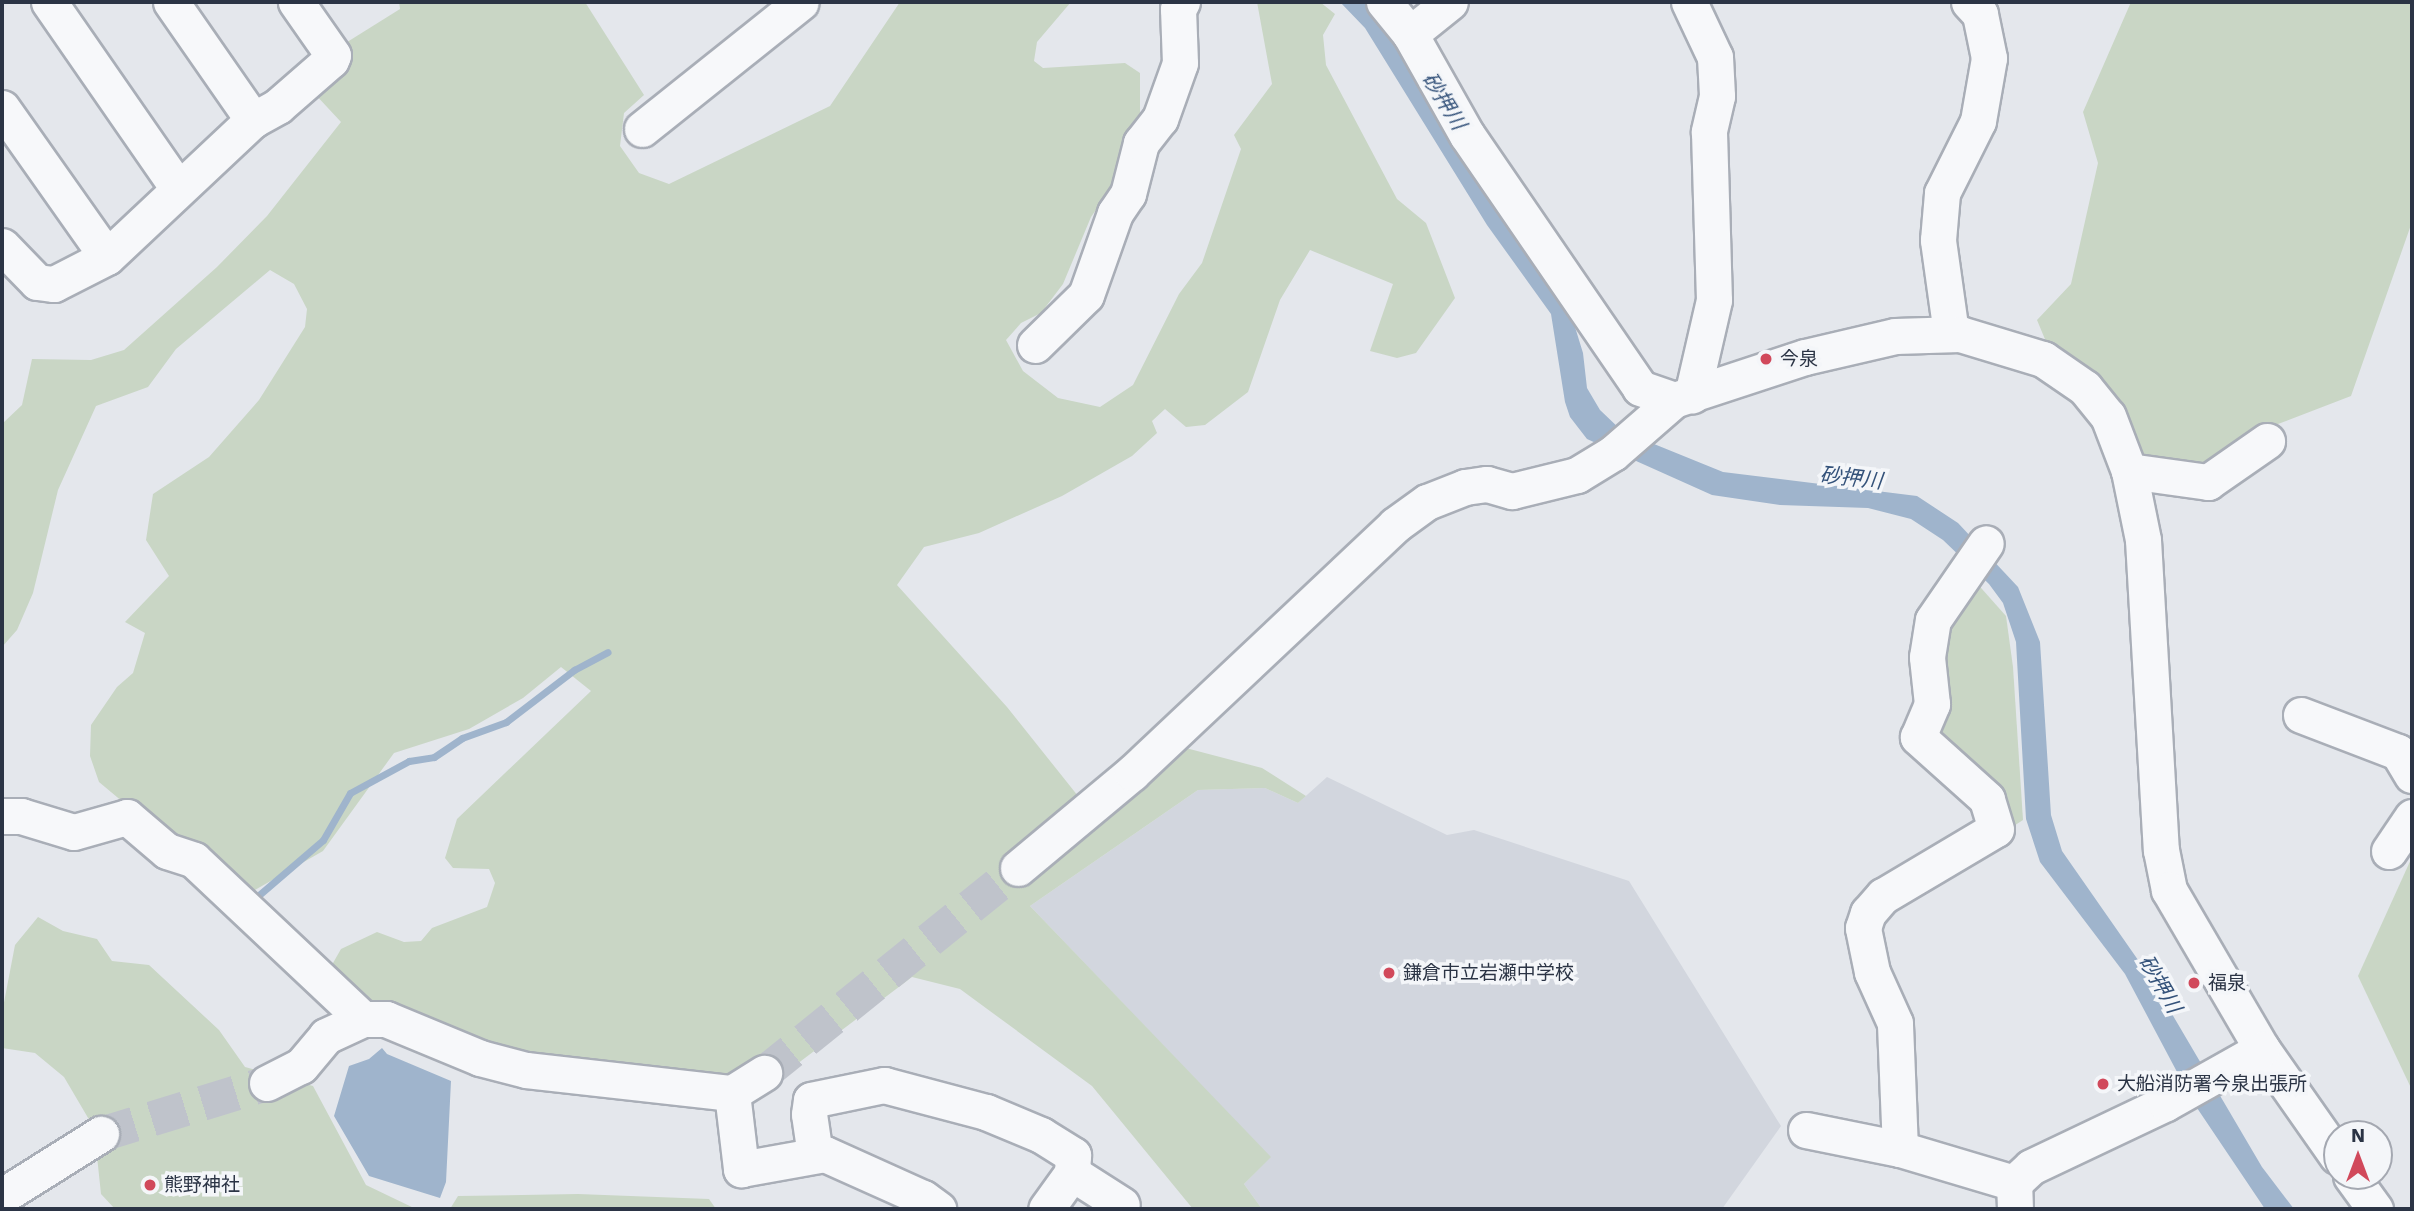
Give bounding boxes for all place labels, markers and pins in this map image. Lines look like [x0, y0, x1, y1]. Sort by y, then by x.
place label: 今泉 [1780, 348, 1818, 370]
marker: 今泉 [1758, 351, 1774, 367]
place label: 鎌倉市立岩瀬中学校 [1403, 962, 1574, 984]
marker: 鎌倉市立岩瀬中学校 [1381, 965, 1397, 981]
place label: 福泉 [2208, 972, 2246, 994]
marker: 福泉 [2186, 975, 2202, 991]
place label: 大船消防署今泉出張所 [2117, 1073, 2307, 1095]
marker: 大船消防署今泉出張所 [2095, 1076, 2111, 1092]
place label: 熊野神社 [164, 1174, 240, 1196]
marker: 熊野神社 [142, 1177, 158, 1193]

